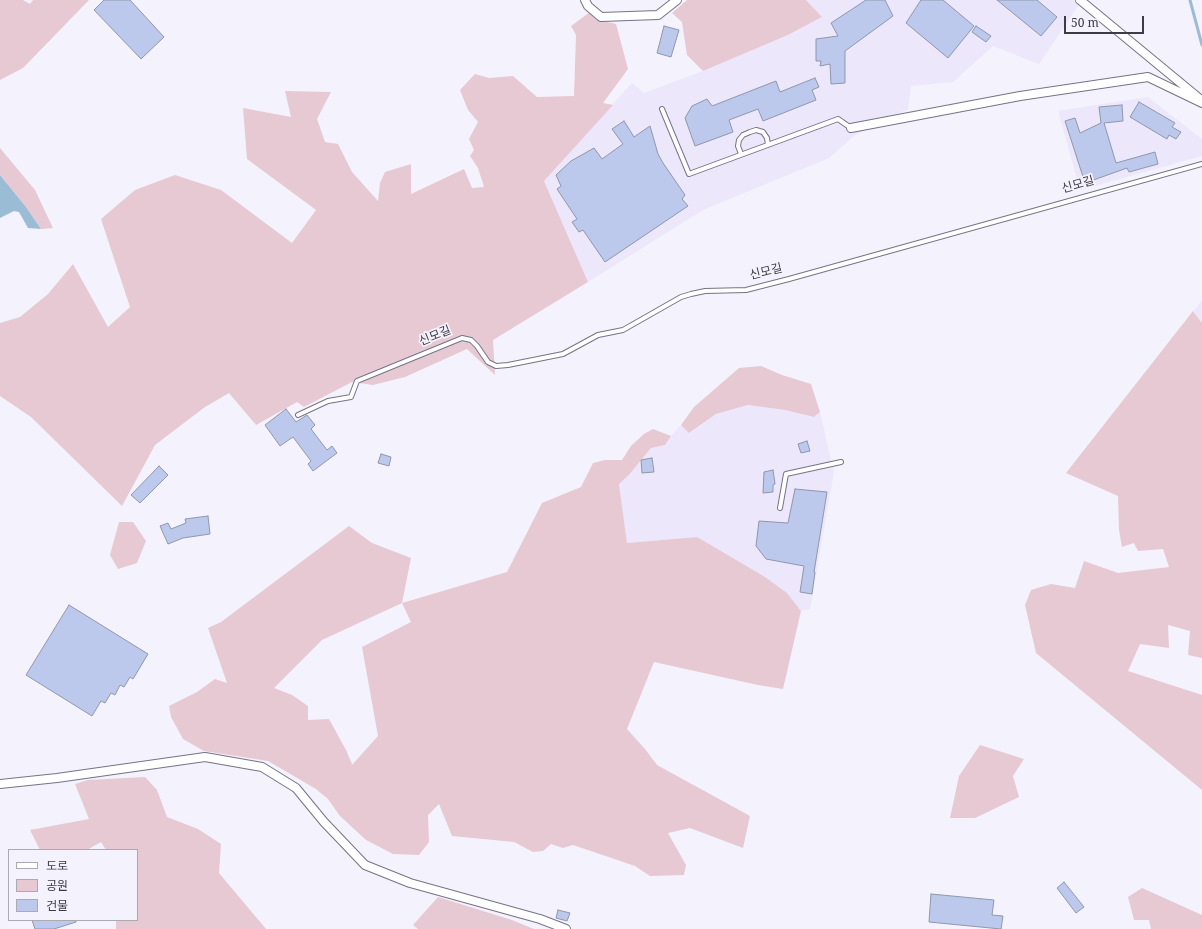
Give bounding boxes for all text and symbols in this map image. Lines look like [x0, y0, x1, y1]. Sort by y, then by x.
scale bar [1066, 8, 1146, 34]
text: 50 m [1071, 14, 1099, 31]
street label: 신모길 [1060, 174, 1096, 196]
street label: 신모길 [748, 261, 784, 283]
street label: 신모길 [417, 323, 453, 349]
legend [8, 849, 138, 921]
text: 도로 [46, 857, 68, 874]
text: 공원 [46, 877, 68, 894]
text: 건물 [46, 897, 68, 914]

